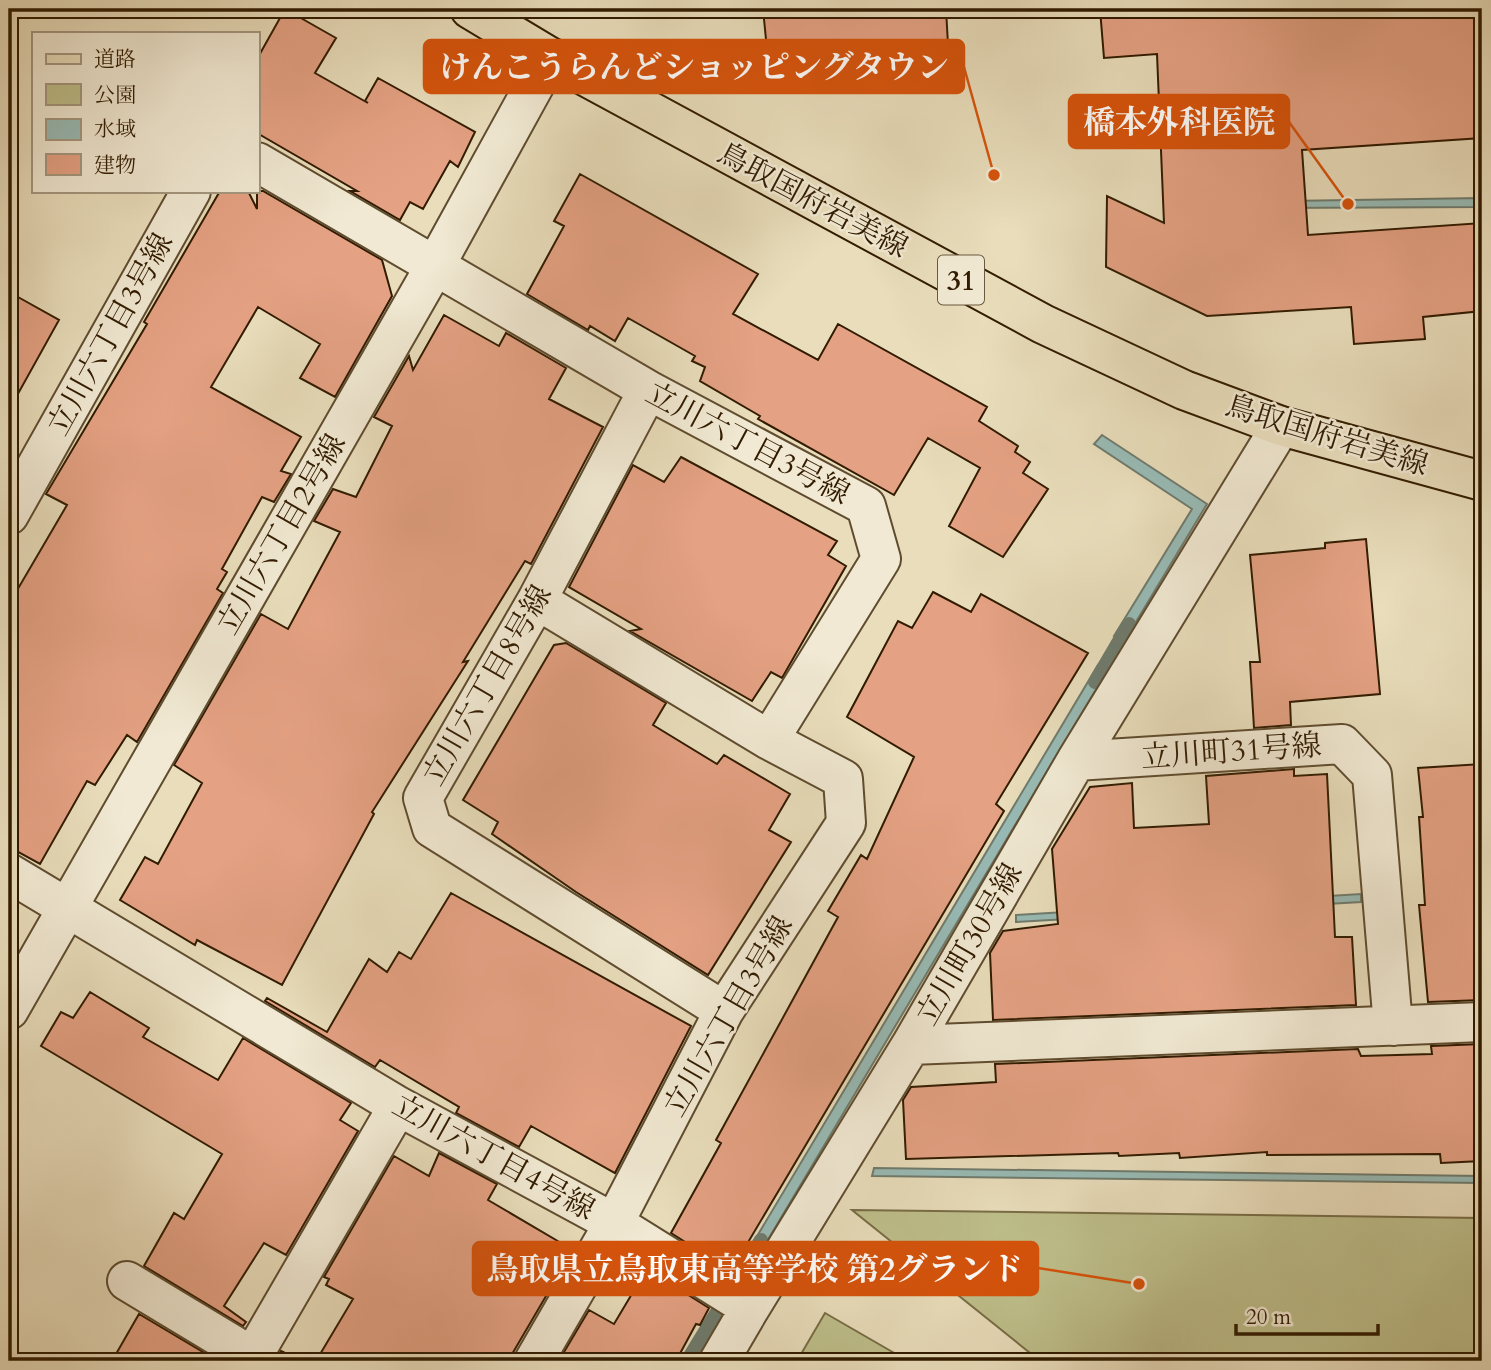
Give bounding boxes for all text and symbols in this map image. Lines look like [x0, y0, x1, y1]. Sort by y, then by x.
legend [32, 32, 259, 192]
callout: けんこうらんどショッピングタウン [424, 40, 964, 93]
text: 道路 [94, 45, 136, 74]
text: けんこうらんどショッピングタウン [439, 46, 949, 90]
text: 公園 [94, 81, 136, 110]
callout: 橋本外科医院 [1069, 95, 1289, 148]
text: 橋本外科医院 [1083, 101, 1275, 145]
text: 水域 [94, 115, 136, 144]
street label: 鳥取国府岩美線 [710, 133, 915, 268]
text: 建物 [94, 151, 136, 180]
street label: 立川六丁目3号線 [38, 226, 183, 443]
road number: 31 [938, 256, 984, 304]
street label: 立川六丁目3号線 [639, 372, 857, 514]
street label: 鳥取国府岩美線 [1220, 385, 1433, 486]
street label: 立川六丁目2号線 [207, 426, 356, 642]
street label: 立川六丁目8号線 [413, 577, 562, 793]
street label: 立川町31号線 [1139, 725, 1323, 778]
street label: 立川町30号線 [906, 856, 1032, 1033]
street label: 立川六丁目3号線 [654, 908, 803, 1124]
street label: 立川六丁目4号線 [385, 1085, 602, 1230]
callout: 鳥取県立鳥取東高等学校 第2グランド [473, 1242, 1038, 1295]
text: 鳥取県立鳥取東高等学校 第2グランド [487, 1248, 1024, 1292]
scale bar [1236, 1293, 1377, 1337]
text: 20 m [1246, 1303, 1291, 1332]

